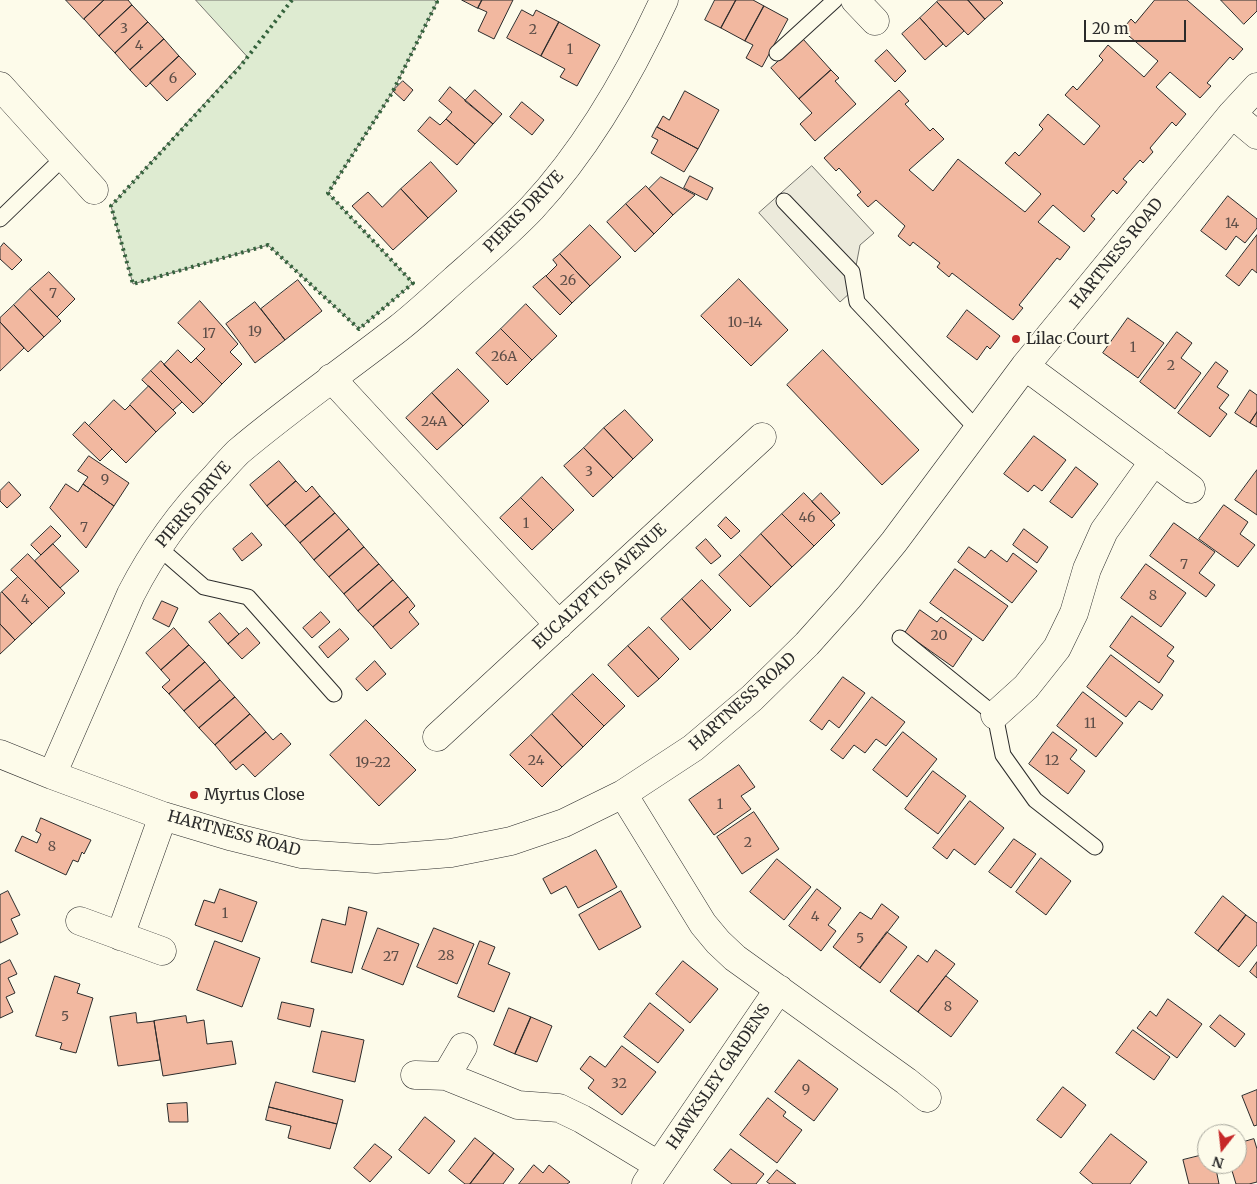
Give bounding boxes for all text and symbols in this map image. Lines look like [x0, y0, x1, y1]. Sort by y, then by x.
scale bar [1087, 10, 1190, 42]
text: 20 m [1092, 19, 1129, 38]
house number: 3 [120, 21, 128, 37]
house number: 2 [529, 22, 537, 38]
house number: 4 [135, 38, 143, 54]
house number: 1 [567, 42, 573, 58]
house number: 6 [169, 71, 177, 87]
street label: PIERIS DRIVE [480, 167, 568, 257]
street label: HARTNESS ROAD [1066, 195, 1168, 313]
house number: 14 [1225, 216, 1239, 232]
house number: 26 [560, 273, 576, 289]
house number: 7 [49, 286, 57, 302]
house number: 10-14 [728, 315, 762, 331]
house number: 19 [248, 324, 262, 340]
house number: 17 [202, 326, 216, 342]
place label: Lilac Court [1026, 329, 1109, 349]
marker: Lilac Court [1010, 333, 1022, 345]
house number: 1 [1130, 340, 1136, 356]
house number: 26A [491, 349, 517, 365]
house number: 2 [1167, 358, 1175, 374]
house number: 24A [421, 414, 447, 430]
street label: PIERIS DRIVE [153, 458, 235, 552]
house number: 3 [585, 464, 593, 480]
house number: 9 [101, 472, 109, 488]
house number: 46 [799, 510, 815, 526]
house number: 1 [523, 516, 529, 532]
house number: 7 [80, 520, 88, 536]
street label: EUCALYPTUS AVENUE [529, 520, 671, 654]
house number: 7 [1180, 557, 1188, 573]
house number: 8 [1149, 588, 1157, 604]
house number: 4 [21, 592, 29, 608]
house number: 20 [930, 628, 948, 644]
street label: HARTNESS ROAD [686, 649, 800, 755]
house number: 11 [1084, 716, 1096, 732]
house number: 24 [528, 753, 544, 769]
house number: 12 [1045, 753, 1059, 769]
house number: 19-22 [355, 755, 391, 771]
place label: Myrtus Close [204, 785, 305, 805]
marker: Myrtus Close [188, 789, 200, 801]
house number: 1 [717, 797, 723, 813]
street label: HARTNESS ROAD [165, 807, 303, 861]
house number: 2 [744, 835, 752, 851]
house number: 8 [48, 839, 56, 855]
house number: 1 [222, 906, 228, 922]
house number: 4 [811, 909, 819, 925]
house number: 5 [856, 931, 864, 947]
house number: 28 [438, 948, 454, 964]
house number: 27 [383, 949, 399, 965]
house number: 8 [944, 999, 952, 1015]
street label: HAWKSLEY GARDENS [663, 1001, 775, 1153]
house number: 5 [61, 1009, 69, 1025]
house number: 32 [611, 1076, 627, 1092]
house number: 9 [802, 1082, 810, 1098]
north arrow [1197, 1124, 1247, 1174]
text: N [1210, 1152, 1226, 1173]

